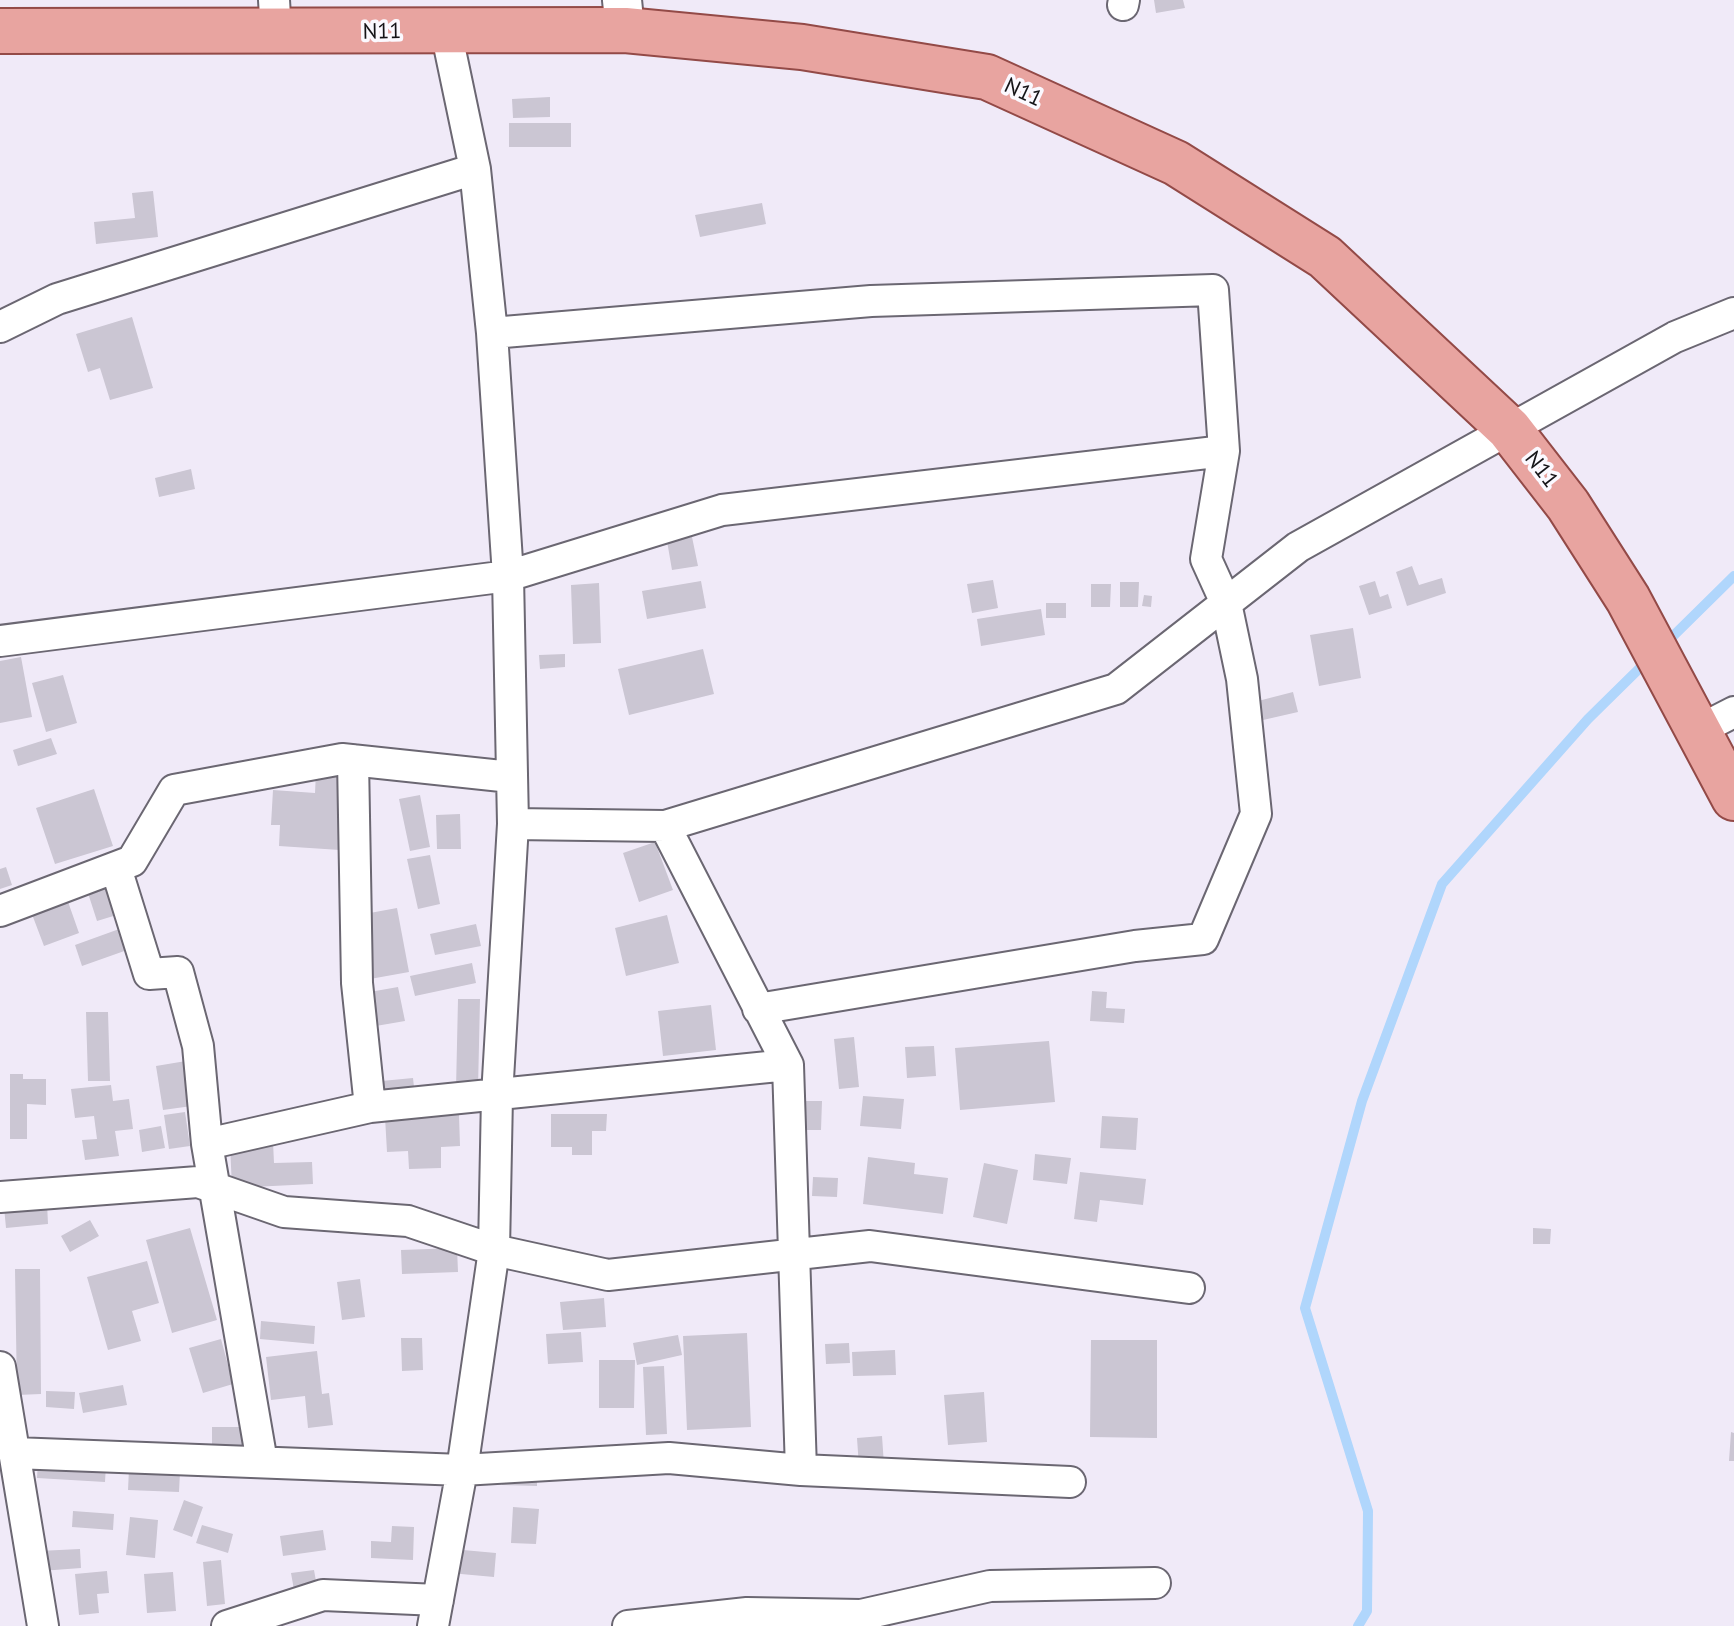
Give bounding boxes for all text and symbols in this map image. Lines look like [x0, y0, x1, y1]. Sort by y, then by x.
street label: N11 [362, 18, 402, 46]
street label: N11 [1000, 73, 1046, 113]
street label: N11 [1519, 447, 1563, 493]

